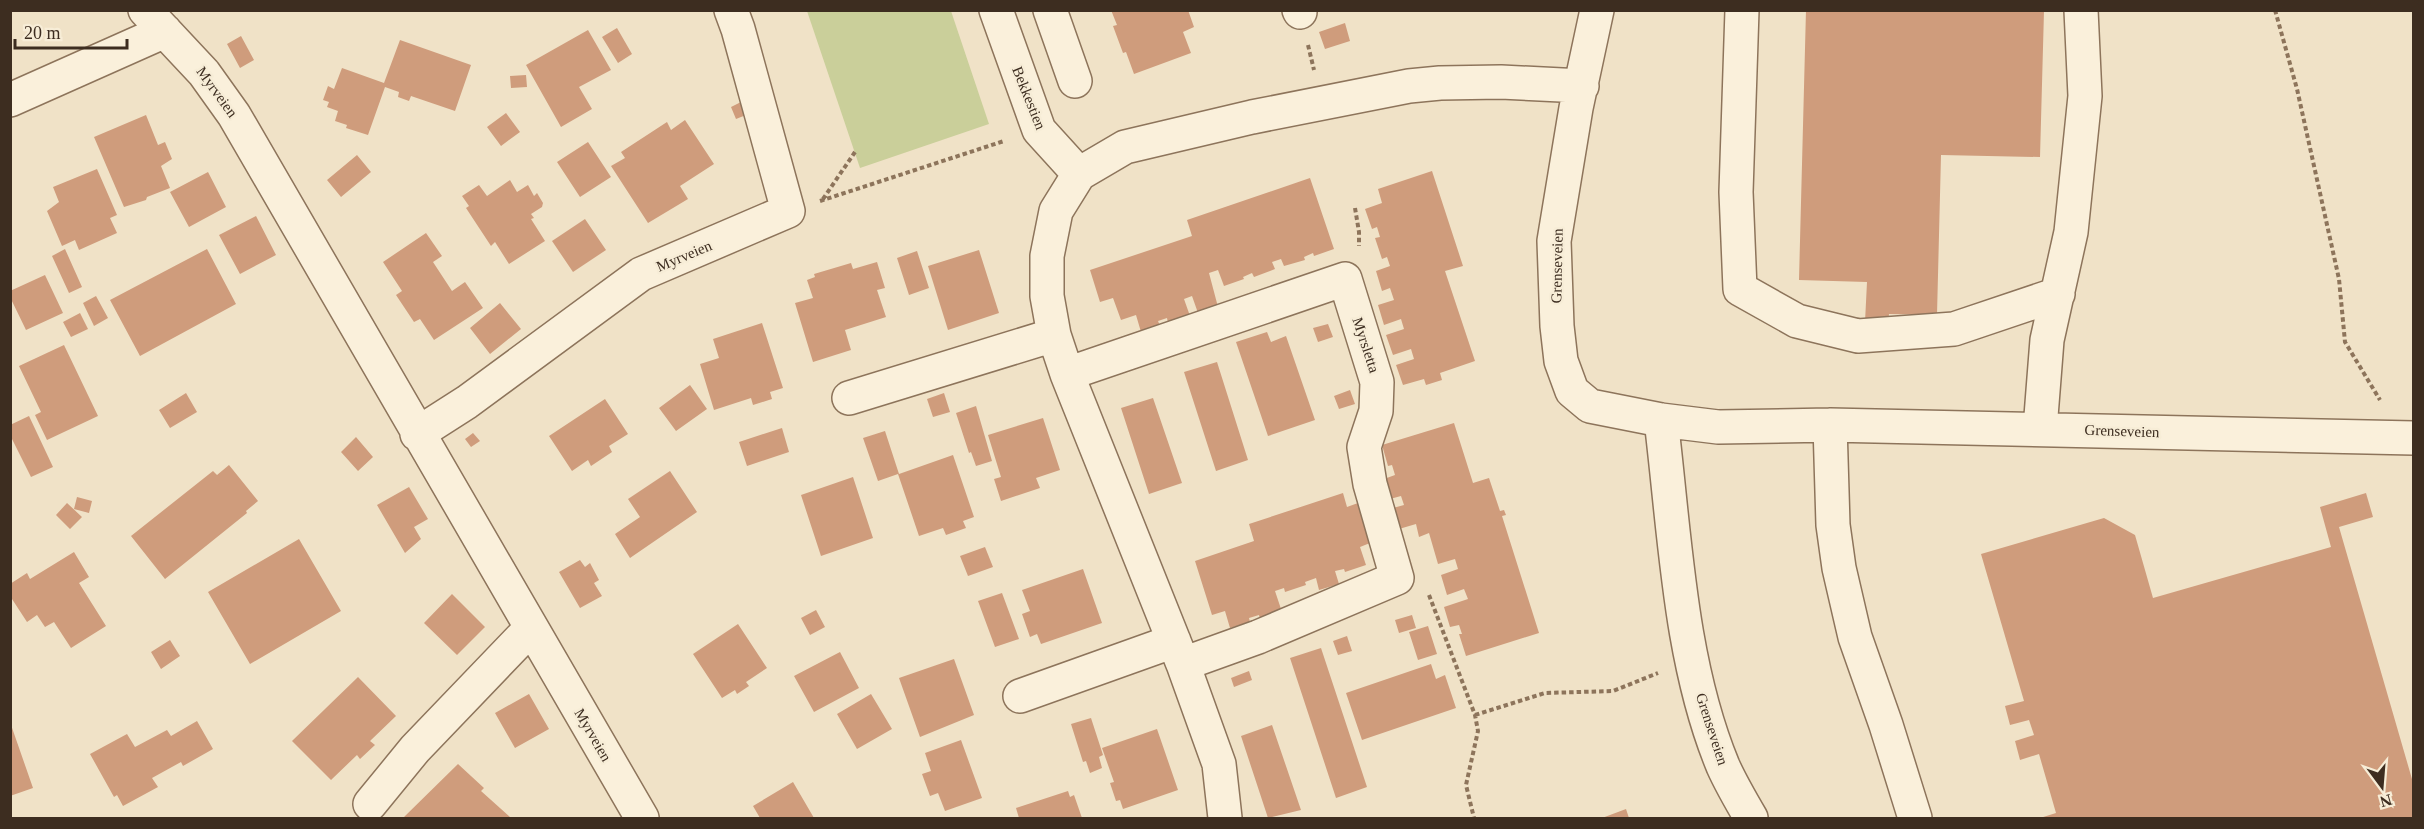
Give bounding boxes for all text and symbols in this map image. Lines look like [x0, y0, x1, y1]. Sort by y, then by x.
scale bar [15, 12, 128, 50]
text: 20 m [24, 23, 61, 43]
street label: Myrveien [193, 64, 241, 121]
street label: Bekkestien [1009, 64, 1049, 132]
street label: Grenseveien [1548, 228, 1566, 304]
street label: Myrveien [654, 237, 714, 275]
street label: Myrsletta [1350, 315, 1383, 375]
street label: Grenseveien [2084, 422, 2160, 440]
street label: Grenseveien [1693, 691, 1731, 768]
street label: Myrveien [571, 706, 615, 765]
north arrow [2352, 757, 2412, 817]
text: N [2378, 791, 2394, 811]

